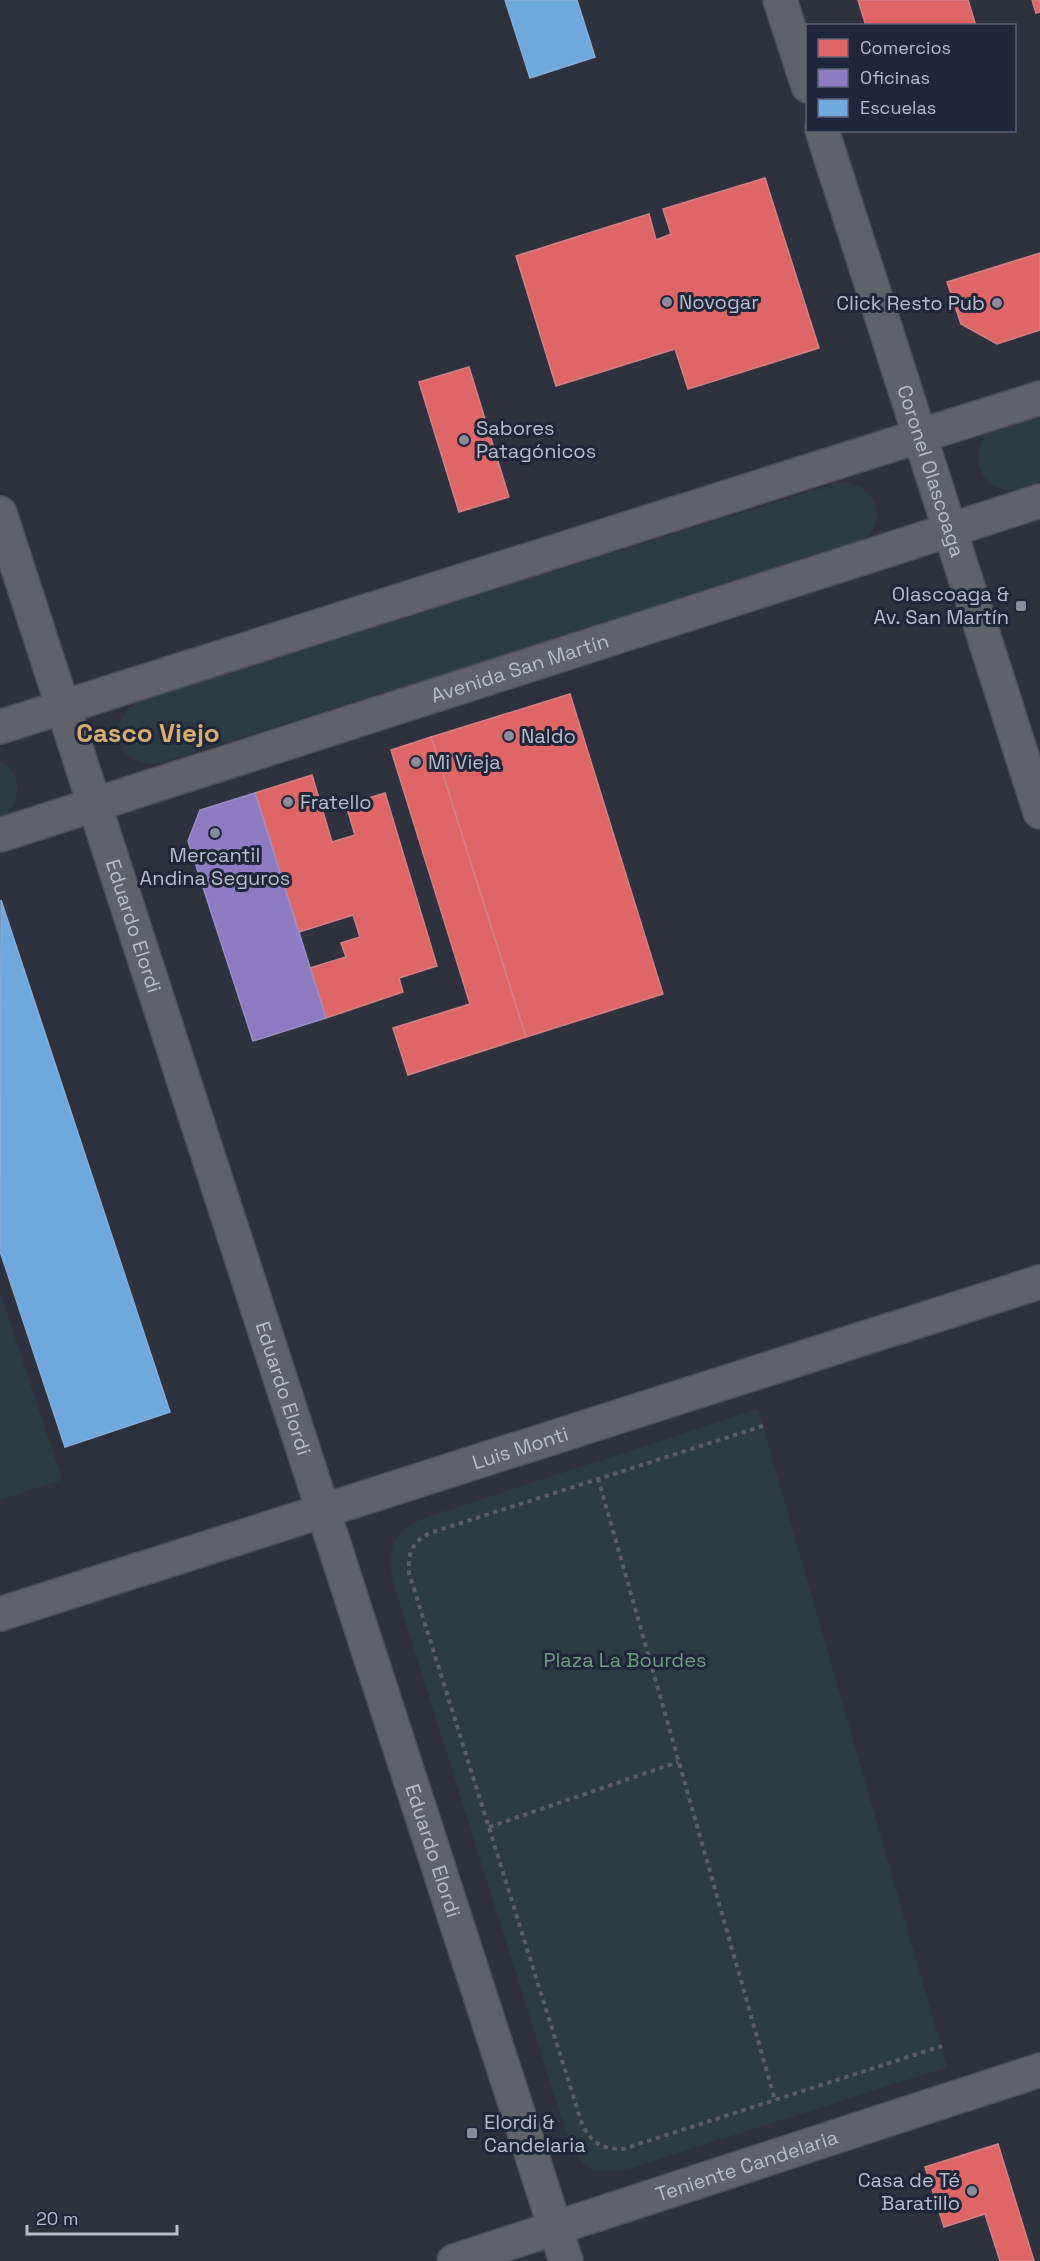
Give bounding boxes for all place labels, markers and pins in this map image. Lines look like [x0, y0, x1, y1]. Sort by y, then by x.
place label: Novogar [679, 289, 759, 315]
place label: Click Resto Pub [836, 290, 985, 316]
marker: Novogar [660, 295, 674, 309]
marker: Click Resto Pub [990, 296, 1004, 310]
place label: Sabores Patagónicos [476, 415, 596, 464]
marker: Sabores Patagónicos [457, 433, 471, 447]
place label: Olascoaga & Av. San Martín [873, 581, 1009, 630]
marker: Olascoaga & Av. San Martín [1014, 599, 1028, 613]
place label: Naldo [521, 723, 576, 749]
marker: Naldo [502, 729, 516, 743]
place label: Mi Vieja [428, 749, 501, 775]
marker: Mi Vieja [409, 755, 423, 769]
place label: Fratello [300, 789, 372, 815]
marker: Fratello [281, 795, 295, 809]
marker: Mercantil Andina Seguros [208, 826, 222, 840]
place label: Mercantil Andina Seguros [140, 842, 290, 891]
place label: Elordi & Candelaria [484, 2109, 586, 2158]
marker: Elordi & Candelaria [465, 2126, 479, 2140]
place label: Casa de Té Baratillo [858, 2167, 960, 2216]
marker: Casa de Té Baratillo [965, 2184, 979, 2198]

